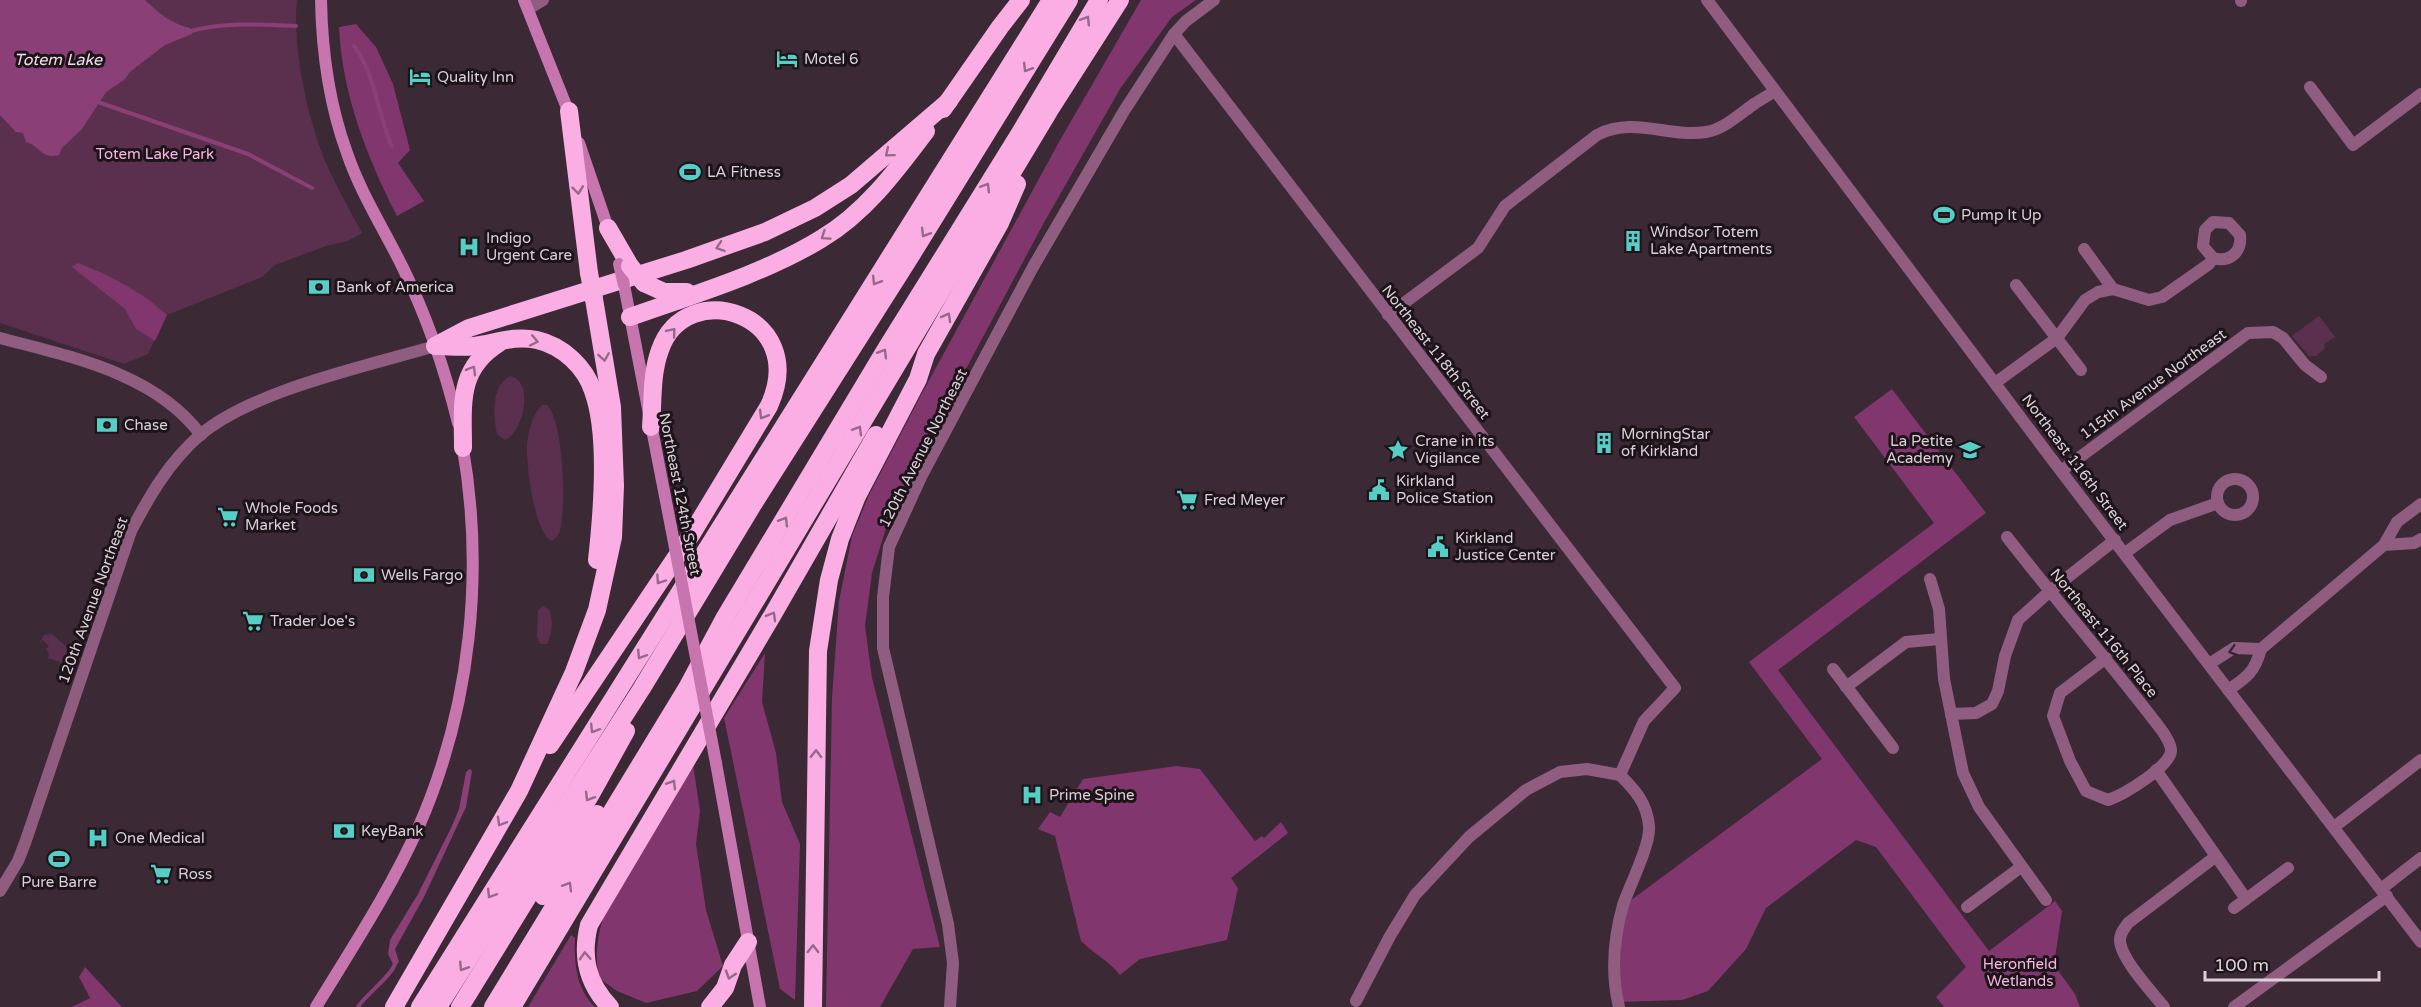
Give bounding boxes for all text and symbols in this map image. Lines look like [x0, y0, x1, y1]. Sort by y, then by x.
one-way arrow [1079, 16, 1091, 26]
hotel icon: Motel 6 [775, 47, 799, 71]
water label: Totem Lake [14, 50, 103, 70]
place label: Motel 6 [804, 50, 859, 68]
one-way arrow [1023, 62, 1035, 72]
hotel icon: Quality Inn [408, 65, 432, 89]
place label: Quality Inn [437, 68, 514, 86]
park label: Totem Lake Park [96, 145, 214, 163]
one-way arrow [885, 146, 896, 157]
sports icon: LA Fitness [678, 160, 702, 184]
place label: LA Fitness [707, 163, 781, 181]
one-way arrow [979, 183, 990, 194]
one-way arrow [572, 185, 584, 195]
sports icon: Pump It Up [1932, 203, 1956, 227]
place label: Pump It Up [1961, 206, 2042, 224]
place label: Windsor Totem Lake Apartments [1650, 223, 1772, 258]
one-way arrow [921, 227, 932, 238]
place label: Indigo Urgent Care [486, 229, 572, 264]
one-way arrow [821, 229, 832, 240]
building icon: Windsor Totem Lake Apartments [1621, 229, 1645, 253]
hospital icon: Indigo Urgent Care [457, 235, 481, 259]
one-way arrow [715, 240, 726, 253]
bank icon: Bank of America [307, 275, 331, 299]
one-way arrow [872, 275, 883, 286]
place label: Bank of America [336, 278, 454, 296]
street label: Northeast 118th Street [1378, 281, 1494, 423]
one-way arrow [939, 313, 951, 323]
street label: 115th Avenue Northeast [2077, 325, 2230, 443]
one-way arrow [665, 328, 676, 339]
one-way arrow [529, 333, 539, 346]
one-way arrow [876, 349, 888, 359]
one-way arrow [597, 352, 609, 362]
street label: 120th Avenue Northeast [875, 365, 971, 530]
one-way arrow [465, 366, 476, 376]
street label: Northeast 116th Street [2018, 391, 2132, 534]
one-way arrow [759, 409, 771, 419]
street label: Northeast 124th Street [655, 411, 705, 577]
bank icon: Chase [95, 413, 119, 437]
place label: Chase [124, 416, 168, 434]
place label: MorningStar of Kirkland [1621, 425, 1711, 460]
one-way arrow [850, 426, 862, 436]
building icon: MorningStar of Kirkland [1592, 431, 1616, 455]
place label: Crane in its Vigilance [1415, 432, 1494, 467]
place label: La Petite Academy [1886, 432, 1953, 467]
place icon: Crane in its Vigilance [1386, 438, 1410, 462]
school or university icon: La Petite Academy [1958, 438, 1982, 462]
place label: Kirkland Police Station [1396, 472, 1493, 507]
public building icon: Kirkland Police Station [1367, 478, 1391, 502]
supermarket icon: Fred Meyer [1175, 488, 1199, 512]
place label: Fred Meyer [1204, 491, 1285, 509]
place label: Whole Foods Market [245, 499, 338, 534]
supermarket icon: Whole Foods Market [216, 505, 240, 529]
street label: 120th Avenue Northeast [54, 514, 132, 686]
one-way arrow [777, 517, 788, 527]
place label: Kirkland Justice Center [1455, 529, 1556, 564]
public building icon: Kirkland Justice Center [1426, 535, 1450, 559]
bank icon: Wells Fargo [352, 563, 376, 587]
street label: Northeast 116th Place [2046, 565, 2162, 701]
place label: Wells Fargo [381, 566, 463, 584]
one-way arrow [657, 574, 668, 585]
supermarket icon: Trader Joe's [241, 609, 265, 633]
place label: Trader Joe's [270, 612, 355, 630]
one-way arrow [765, 612, 776, 623]
one-way arrow [2229, 644, 2239, 656]
one-way arrow [637, 648, 648, 659]
one-way arrow [590, 723, 602, 733]
one-way arrow [810, 749, 822, 758]
one-way arrow [664, 780, 676, 790]
hospital icon: Prime Spine [1020, 783, 1044, 807]
place label: Prime Spine [1049, 786, 1135, 804]
one-way arrow [585, 791, 597, 801]
one-way arrow [497, 816, 508, 827]
bank icon: KeyBank [332, 819, 356, 843]
place label: KeyBank [361, 822, 424, 840]
hospital icon: One Medical [86, 826, 110, 850]
place label: One Medical [115, 829, 205, 847]
sports icon: Pure Barre [47, 847, 71, 871]
supermarket icon: Ross [149, 862, 173, 886]
place label: Ross [178, 865, 212, 883]
place label: Pure Barre [21, 873, 97, 891]
one-way arrow [560, 882, 572, 892]
one-way arrow [486, 888, 498, 898]
one-way arrow [807, 944, 819, 953]
scale bar [2205, 944, 2379, 982]
one-way arrow [579, 951, 592, 960]
text: 100 m [2214, 954, 2269, 976]
park label: Heronfield Wetlands [1983, 955, 2057, 990]
one-way arrow [459, 961, 471, 971]
one-way arrow [725, 969, 737, 980]

